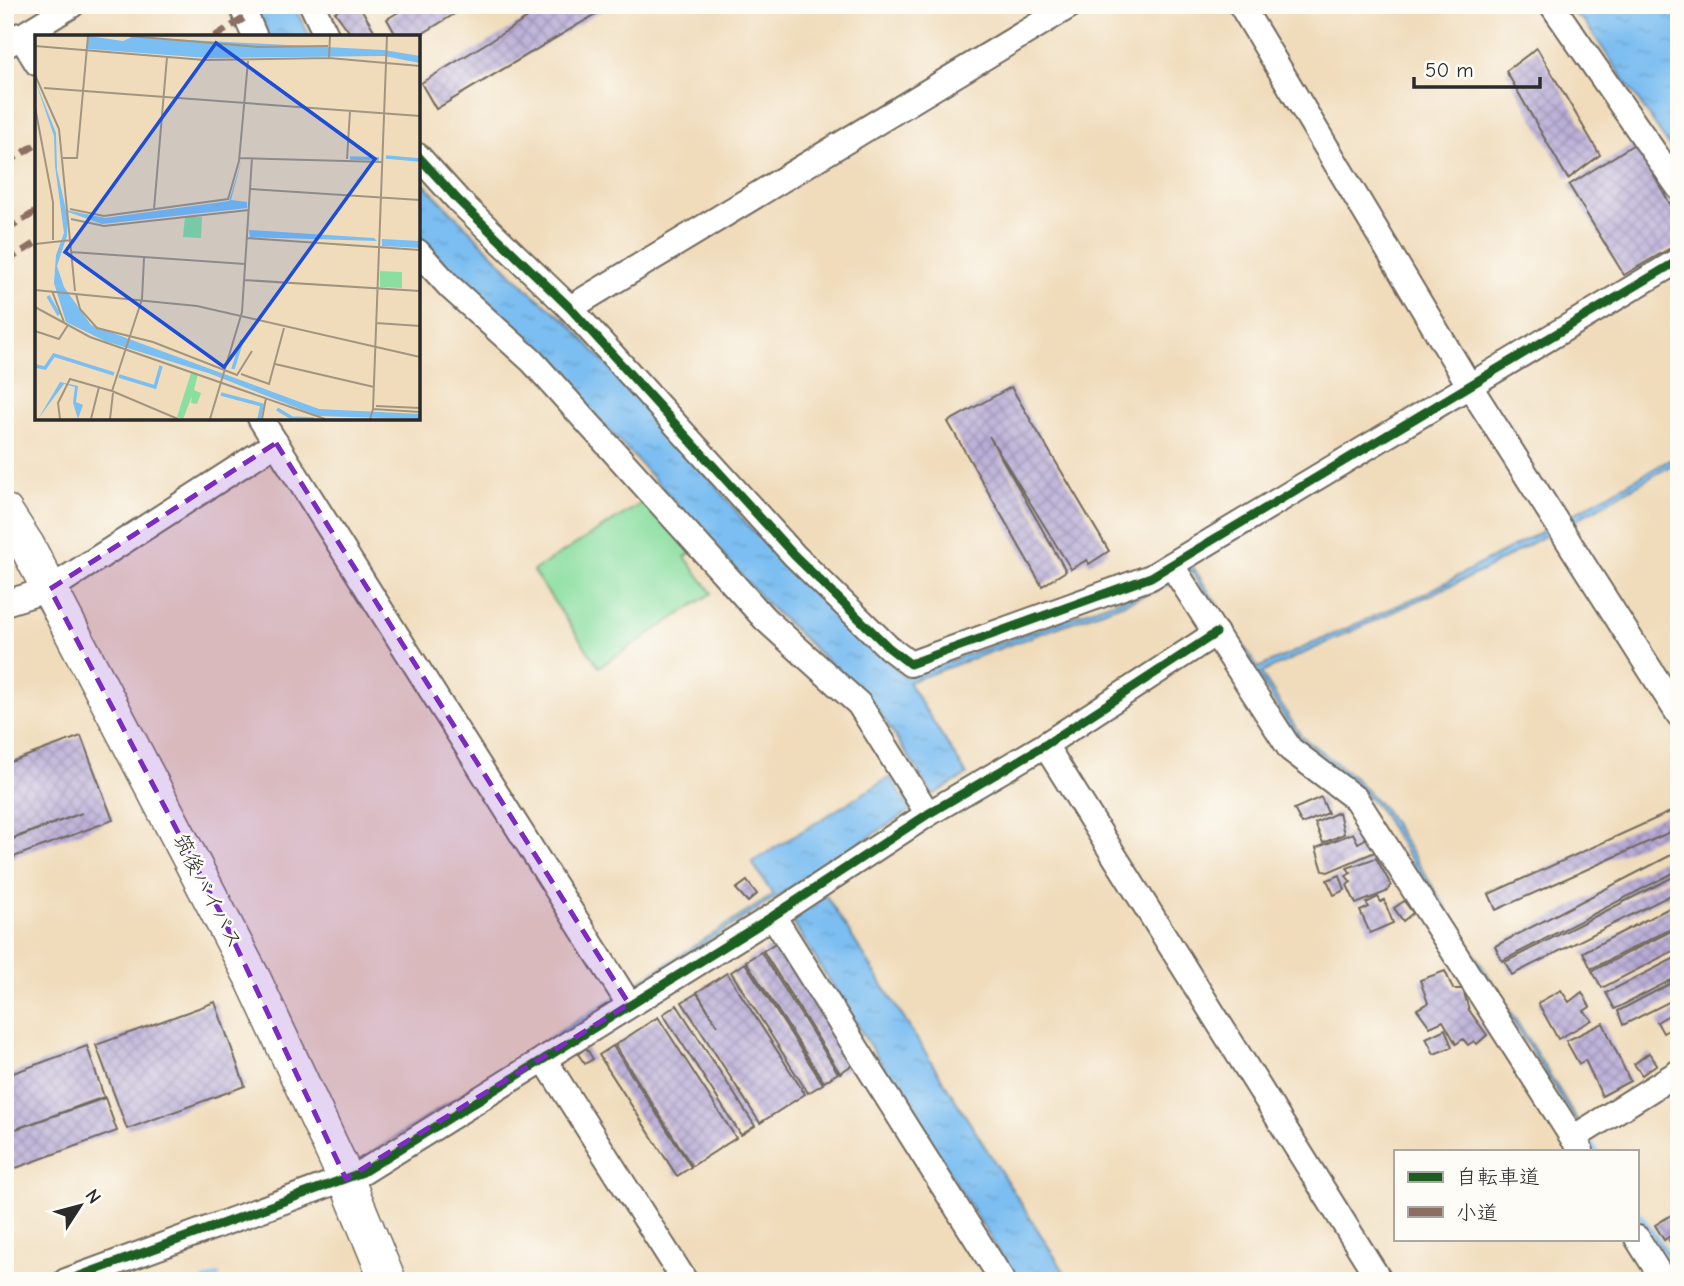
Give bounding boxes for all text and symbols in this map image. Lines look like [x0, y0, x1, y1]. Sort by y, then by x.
inset map [35, 35, 420, 420]
scale bar [1414, 46, 1540, 90]
text: 50 m [1425, 58, 1474, 82]
street label: 筑後バイパス [169, 830, 247, 952]
legend [1394, 1150, 1638, 1240]
text: 自転車道 [1456, 1165, 1540, 1189]
north arrow [46, 1170, 116, 1240]
text: N [80, 1185, 105, 1208]
text: 小道 [1456, 1201, 1498, 1225]

